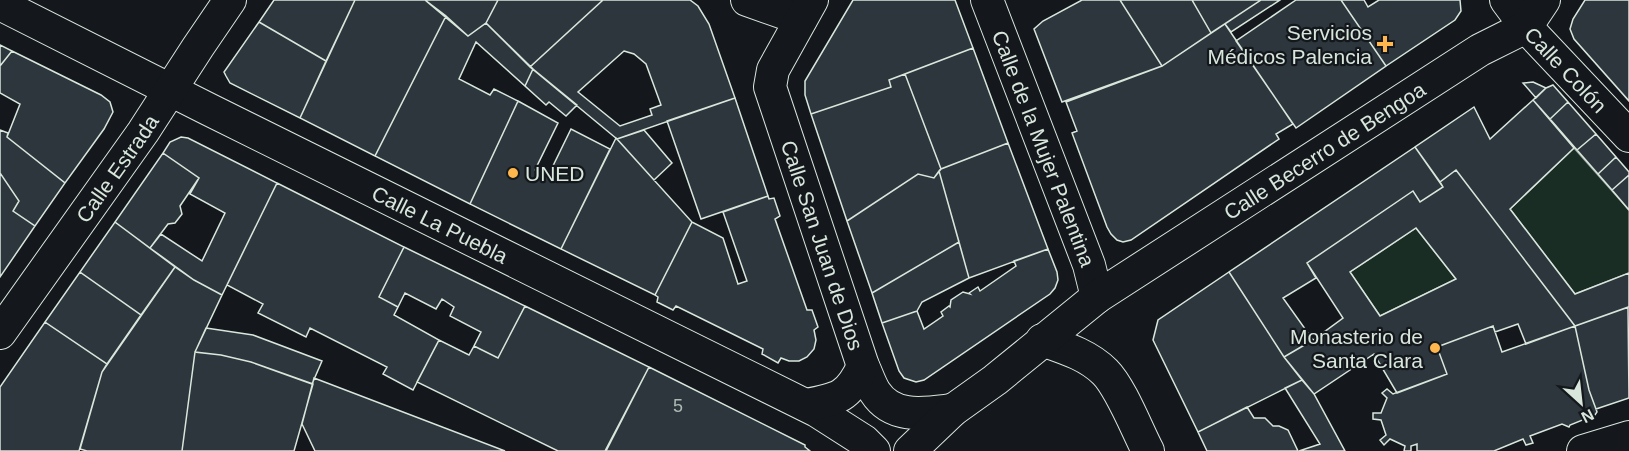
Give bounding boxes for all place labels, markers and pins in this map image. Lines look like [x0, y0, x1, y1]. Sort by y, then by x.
place label: Servicios Médicos Palencia [1207, 21, 1372, 68]
marker: Servicios Médicos Palencia [1376, 35, 1394, 53]
place label: UNED [525, 162, 585, 185]
marker: UNED [506, 166, 520, 180]
place label: Monasterio de Santa Clara [1290, 325, 1423, 372]
marker: Monasterio de Santa Clara [1428, 341, 1442, 355]

